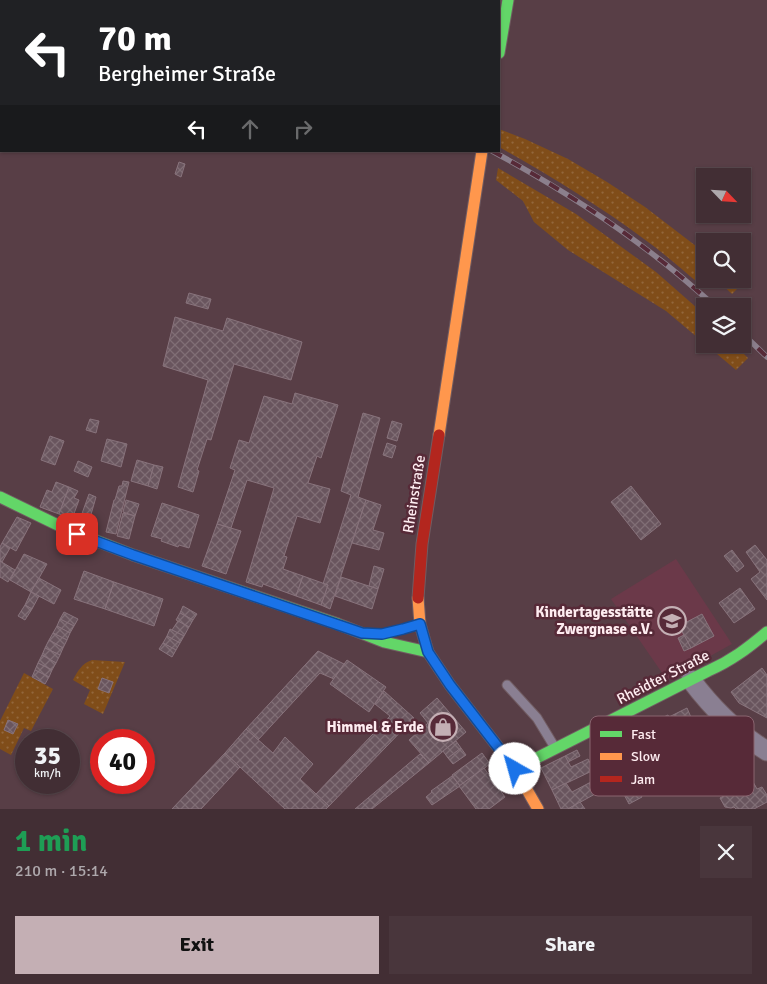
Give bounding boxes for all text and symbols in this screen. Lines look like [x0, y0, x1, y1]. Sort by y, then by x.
text: 70 m [98, 17, 172, 60]
icon: left [15, 20, 80, 85]
text: Bergheimer Straße [98, 60, 276, 87]
icon: left [183, 115, 211, 143]
icon: ahead [236, 115, 264, 143]
icon: right [289, 115, 317, 143]
north arrow [696, 168, 751, 222]
map controls [696, 168, 751, 353]
button: search [696, 233, 751, 288]
button: layers [696, 298, 751, 353]
street label: Rheinstraße [399, 454, 429, 534]
pin [56, 513, 98, 555]
icon: arrive [63, 520, 91, 548]
place label: Kindertagesstätte Zwergnase e.V. [535, 603, 653, 638]
school or university icon: Kindertagesstätte Zwergnase e.V. [657, 606, 687, 636]
street label: Rheidter Straße [614, 646, 712, 708]
shop icon: Himmel & Erde [428, 712, 458, 742]
legend [590, 716, 754, 796]
place label: Himmel & Erde [326, 718, 424, 736]
text: Fast [631, 726, 656, 743]
speed limit sign: 40 [90, 729, 155, 794]
text: 35 [34, 740, 61, 771]
position arrow [488, 742, 540, 794]
text: Slow [631, 748, 660, 765]
text: km/h [34, 766, 61, 781]
text: Jam [631, 771, 655, 788]
text: 1 min [15, 823, 87, 860]
button: close [700, 826, 752, 878]
text: 210 m · 15:14 [15, 861, 108, 881]
button: Exit [15, 916, 379, 974]
button: Share [389, 916, 752, 974]

